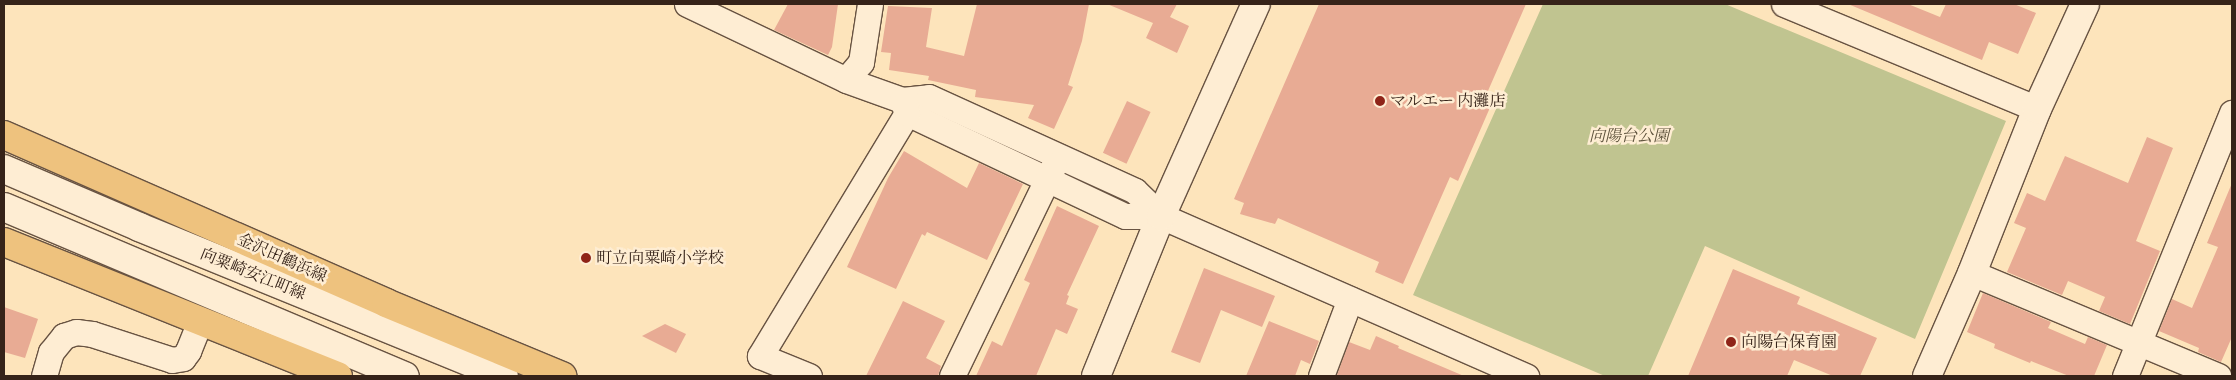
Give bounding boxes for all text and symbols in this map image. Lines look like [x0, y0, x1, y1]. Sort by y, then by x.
place label: マルエー 内灘店 [1390, 91, 1505, 111]
marker: マルエー 内灘店 [1374, 95, 1386, 107]
park label: 向陽台公園 [1589, 126, 1669, 146]
street label: 金沢田鶴浜線 [234, 230, 330, 286]
street label: 向粟崎安江町線 [197, 244, 309, 304]
place label: 町立向粟崎小学校 [596, 248, 724, 268]
marker: 町立向粟崎小学校 [580, 252, 592, 264]
place label: 向陽台保育園 [1741, 332, 1837, 352]
marker: 向陽台保育園 [1725, 336, 1737, 348]

